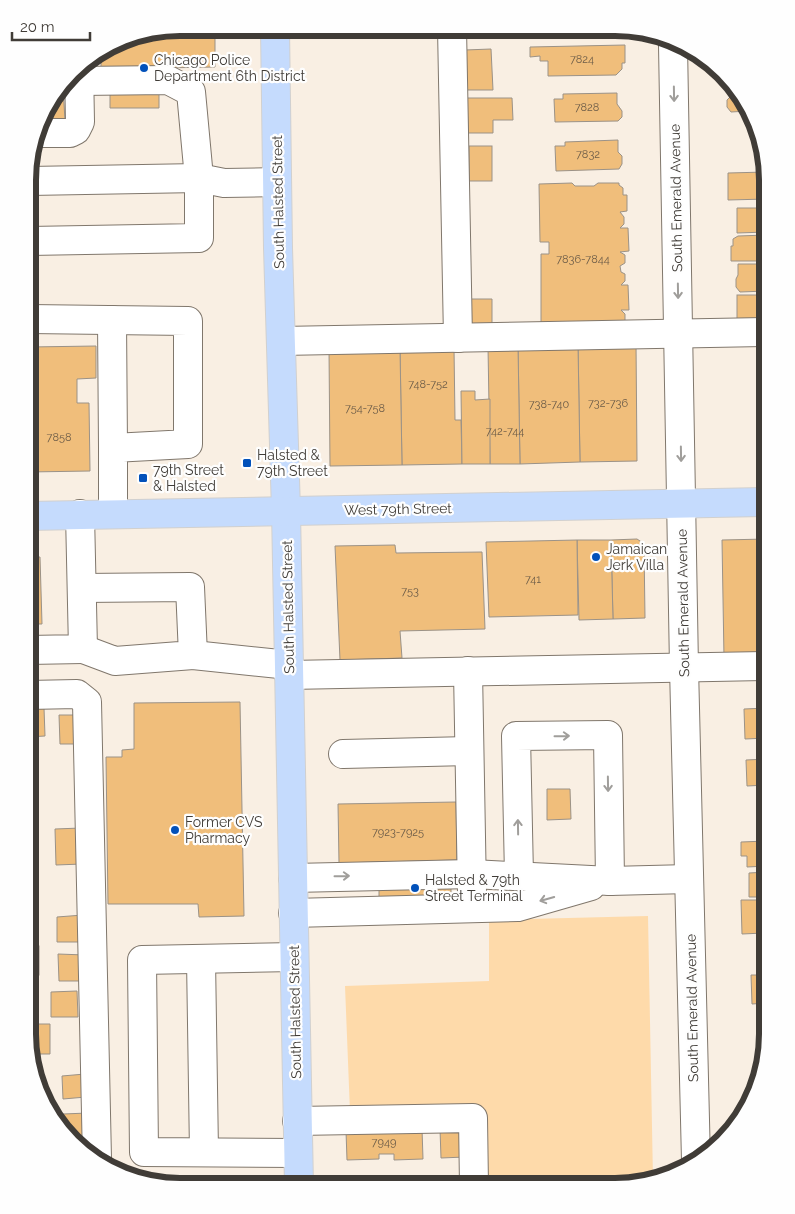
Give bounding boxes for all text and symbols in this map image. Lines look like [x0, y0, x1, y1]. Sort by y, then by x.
scale bar [12, 10, 90, 42]
text: 20 m [20, 18, 55, 36]
place label: Chicago Police Department 6th District [154, 52, 306, 84]
house number: 7824 [570, 53, 594, 66]
marker: Chicago Police Department 6th District [138, 62, 150, 74]
one-way arrow [669, 85, 679, 101]
house number: 7828 [575, 101, 599, 114]
street label: South Emerald Avenue [667, 124, 685, 272]
street label: South Halsted Street [269, 135, 287, 269]
house number: 7832 [576, 148, 600, 161]
house number: 7836-7844 [556, 253, 610, 266]
one-way arrow [673, 282, 683, 299]
house number: 748-752 [408, 378, 448, 391]
house number: 732-736 [588, 397, 628, 410]
house number: 738-740 [529, 398, 570, 411]
house number: 754-758 [345, 402, 385, 415]
house number: 742-744 [486, 425, 524, 438]
house number: 7858 [47, 431, 71, 444]
one-way arrow [676, 445, 686, 461]
place label: Halsted & 79th Street [257, 447, 328, 479]
marker: Halsted & 79th Street [241, 457, 253, 469]
place label: 79th Street & Halsted [153, 462, 224, 494]
marker: 79th Street & Halsted [137, 472, 149, 484]
street label: West 79th Street [344, 500, 452, 518]
street label: South Emerald Avenue [674, 529, 692, 677]
street label: South Halsted Street [279, 540, 297, 674]
place label: Jamaican Jerk Villa [606, 541, 667, 573]
marker: Jamaican Jerk Villa [590, 551, 602, 563]
house number: 741 [525, 573, 541, 586]
house number: 753 [401, 585, 419, 598]
one-way arrow [554, 731, 570, 740]
one-way arrow [603, 775, 613, 791]
place label: Former CVS Pharmacy [185, 814, 263, 846]
one-way arrow [513, 819, 523, 835]
marker: Former CVS Pharmacy [169, 824, 181, 836]
house number: 7923-7925 [372, 826, 424, 839]
one-way arrow [334, 872, 350, 881]
place label: Halsted & 79th Street Terminal [425, 872, 523, 904]
marker: Halsted & 79th Street Terminal [409, 882, 421, 894]
one-way arrow [540, 894, 556, 904]
street label: South Emerald Avenue [683, 934, 701, 1082]
street label: South Halsted Street [286, 945, 304, 1079]
house number: 7949 [372, 1136, 396, 1149]

